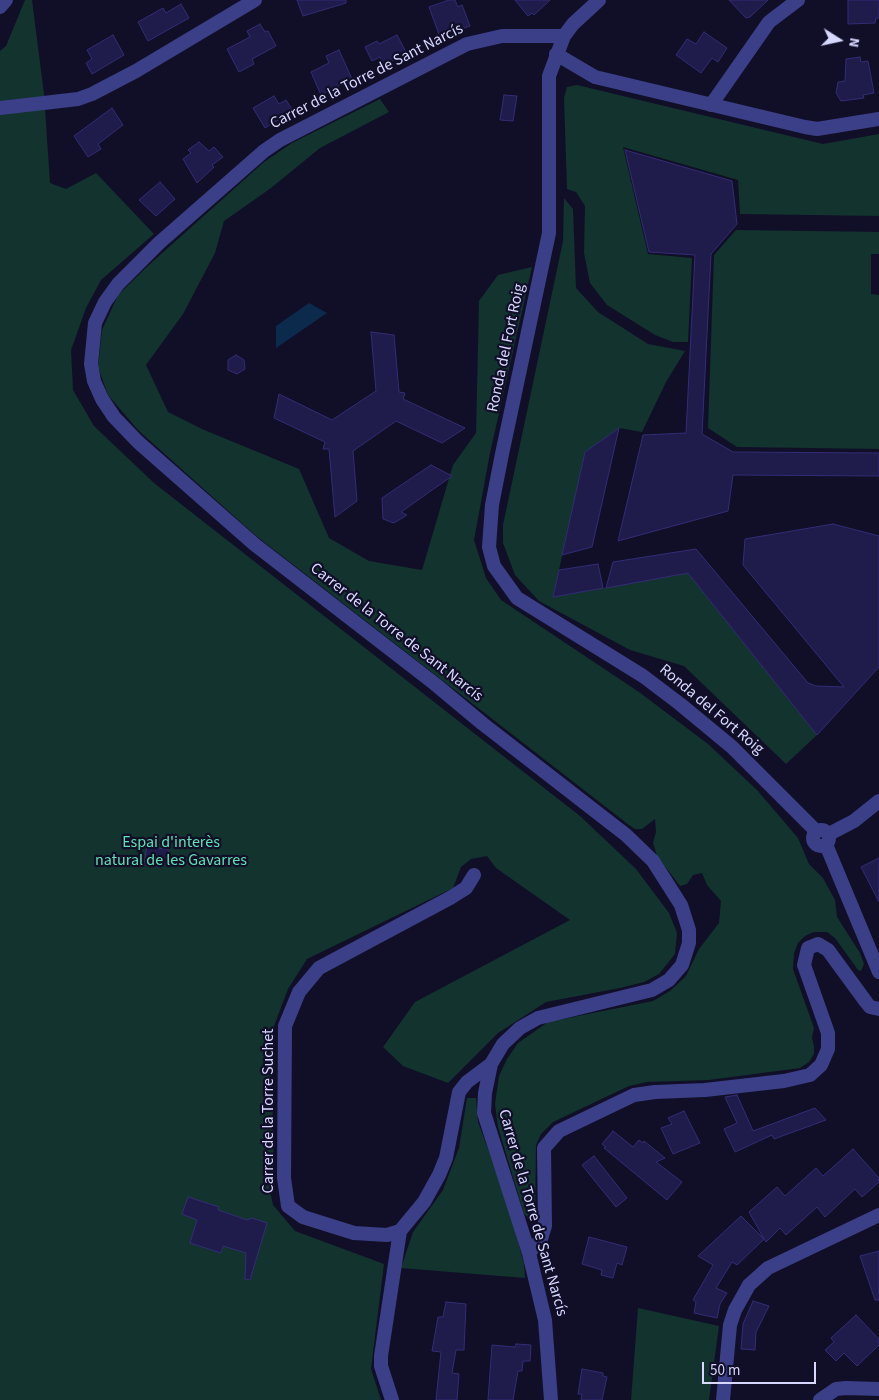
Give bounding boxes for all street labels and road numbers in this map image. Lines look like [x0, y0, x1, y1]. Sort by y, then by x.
street label: Carrer de la Torre de Sant Narcís [267, 20, 467, 134]
street label: Ronda del Fort Roig [484, 282, 530, 414]
street label: Carrer de la Torre de Sant Narcís [306, 560, 486, 706]
street label: Ronda del Fort Roig [655, 661, 767, 759]
street label: Carrer de la Torre Suchet [259, 1029, 279, 1193]
street label: Carrer de la Torre de Sant Narcís [493, 1107, 571, 1319]

